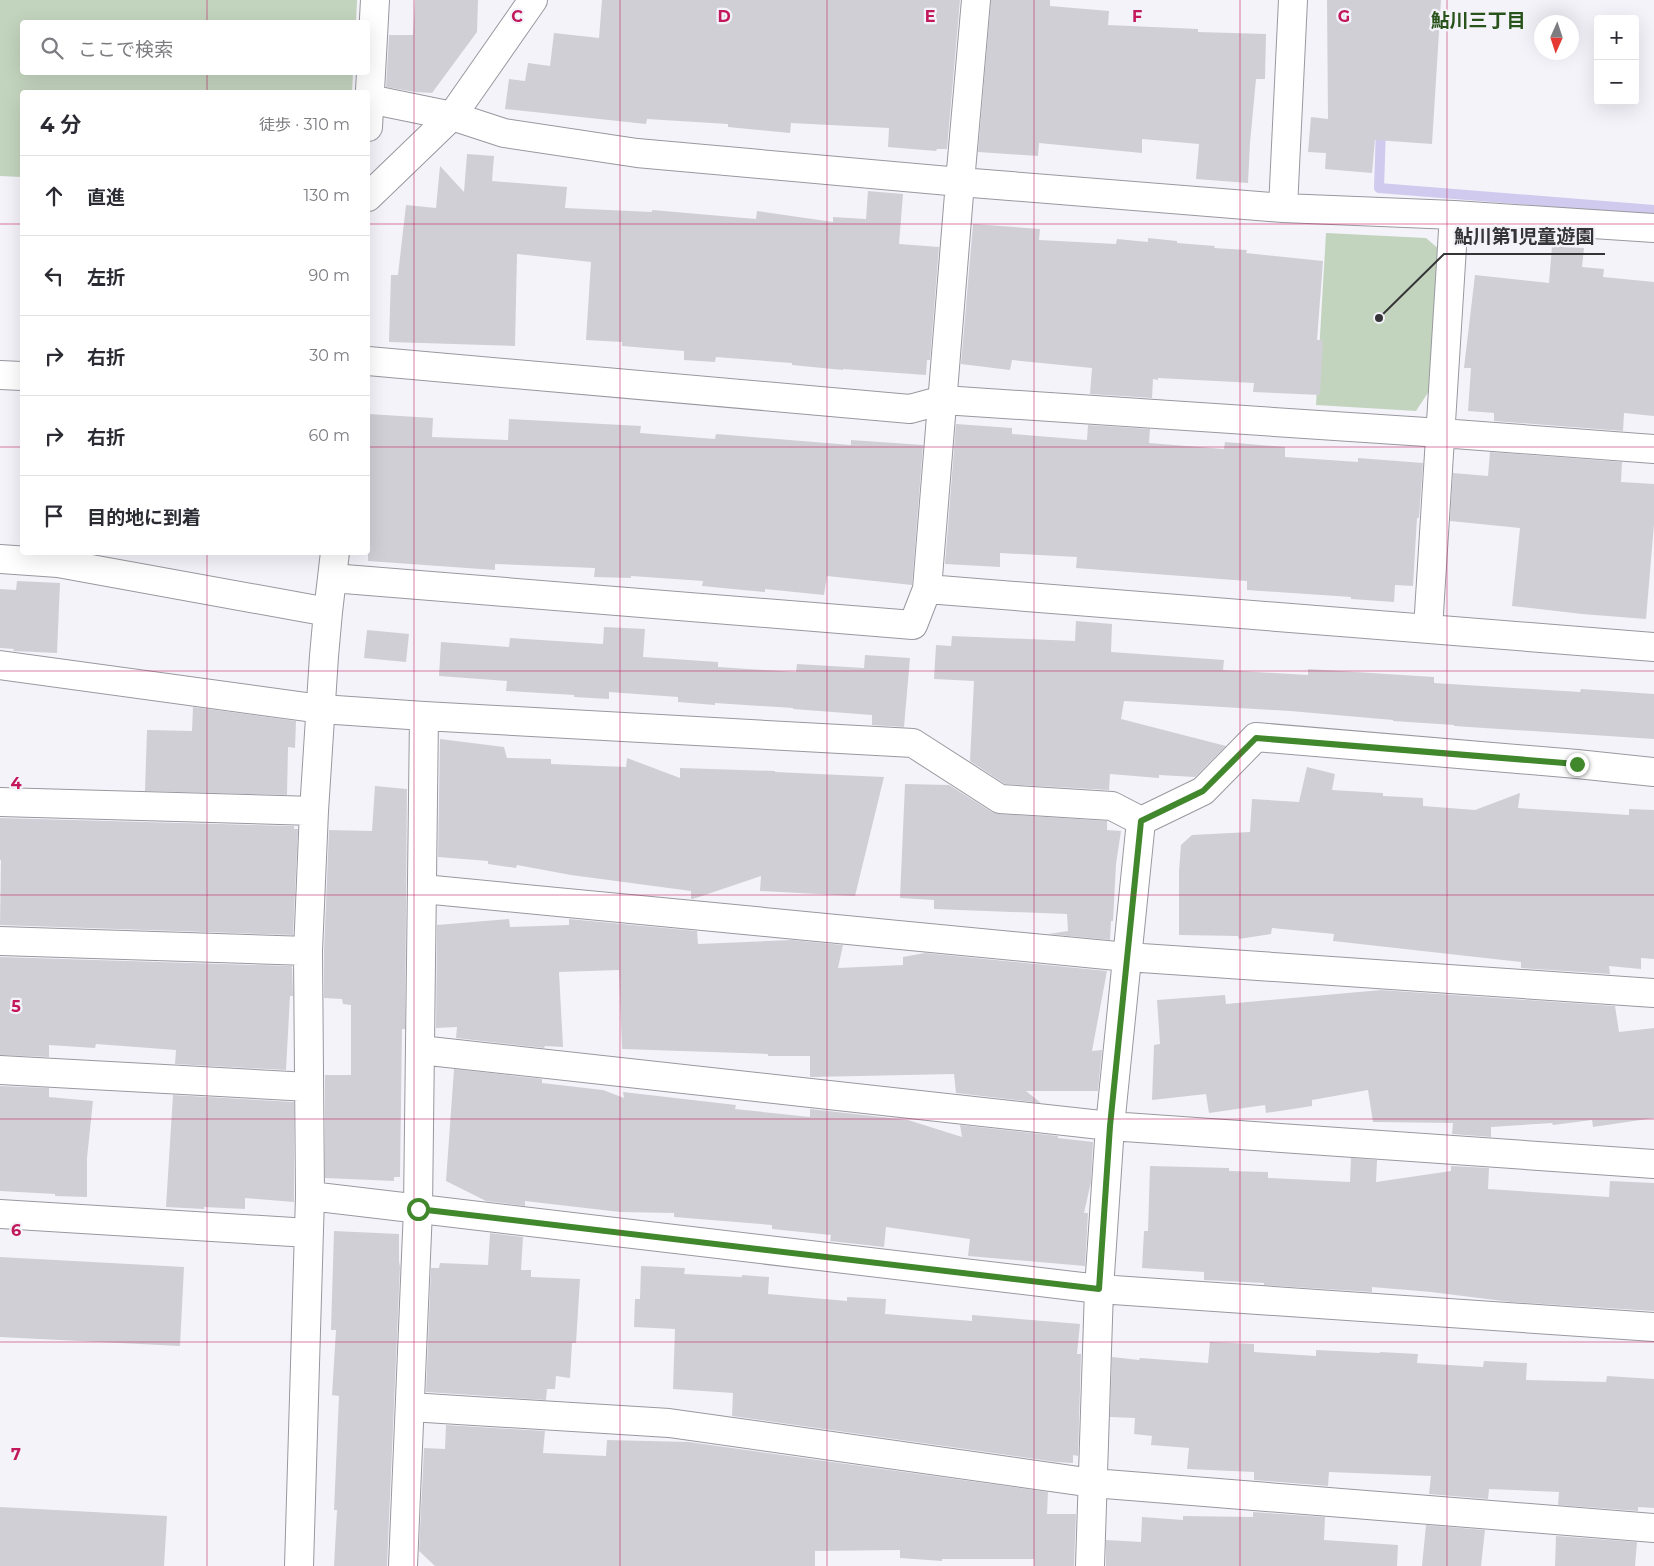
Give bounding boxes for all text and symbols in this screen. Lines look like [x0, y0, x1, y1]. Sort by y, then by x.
text: C [511, 7, 523, 26]
text: D [717, 7, 731, 26]
text: E [925, 7, 935, 26]
text: F [1132, 7, 1142, 26]
text: G [1338, 7, 1350, 26]
district label: 鮎川三丁目 [1430, 9, 1526, 32]
north arrow [1534, 15, 1579, 60]
map controls [1594, 15, 1639, 105]
button: + [1594, 15, 1639, 60]
search box [20, 20, 370, 75]
icon: search [38, 34, 66, 62]
text: ここで検索 [78, 38, 173, 61]
button: − [1594, 60, 1639, 105]
text: 4 分 [40, 112, 81, 137]
text: 徒歩 · 310 m [259, 115, 350, 134]
icon: ahead [40, 182, 68, 210]
text: 直進 [87, 186, 125, 209]
text: 130 m [303, 186, 350, 205]
callout: 鮎川第1児童遊園 [1444, 220, 1605, 254]
text: 鮎川第1児童遊園 [1454, 225, 1594, 248]
icon: left [40, 262, 68, 290]
text: 左折 [87, 266, 125, 289]
text: 90 m [308, 266, 350, 285]
icon: right [40, 342, 68, 370]
text: 右折 [87, 346, 125, 369]
text: 30 m [309, 346, 350, 365]
icon: right [40, 422, 68, 450]
text: 右折 [87, 426, 125, 449]
text: 60 m [308, 426, 350, 445]
icon: arrive [40, 502, 68, 530]
text: 目的地に到着 [87, 506, 201, 529]
route end [1566, 753, 1589, 776]
text: 4 [10, 774, 22, 793]
text: 5 [11, 997, 21, 1016]
route start [407, 1198, 430, 1221]
text: 6 [11, 1221, 21, 1240]
text: 7 [11, 1445, 21, 1464]

